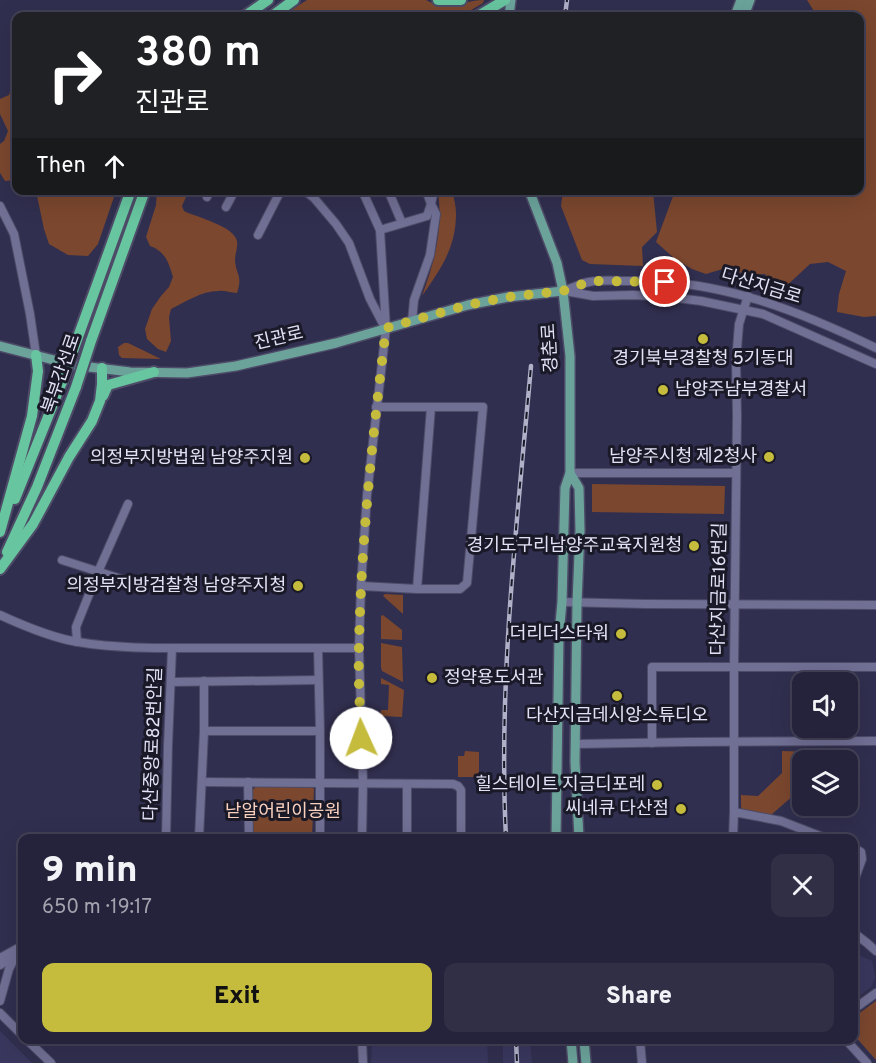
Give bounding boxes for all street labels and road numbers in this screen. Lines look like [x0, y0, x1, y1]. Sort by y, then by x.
street label: 다산지금로 [718, 264, 804, 310]
street label: 진관로 [252, 322, 306, 356]
street label: 경춘로 [538, 323, 564, 373]
street label: 북부간선로 [38, 331, 86, 417]
street label: 다산지금로16번길 [707, 522, 733, 656]
street label: 다산중앙로82번안길 [140, 667, 168, 821]

